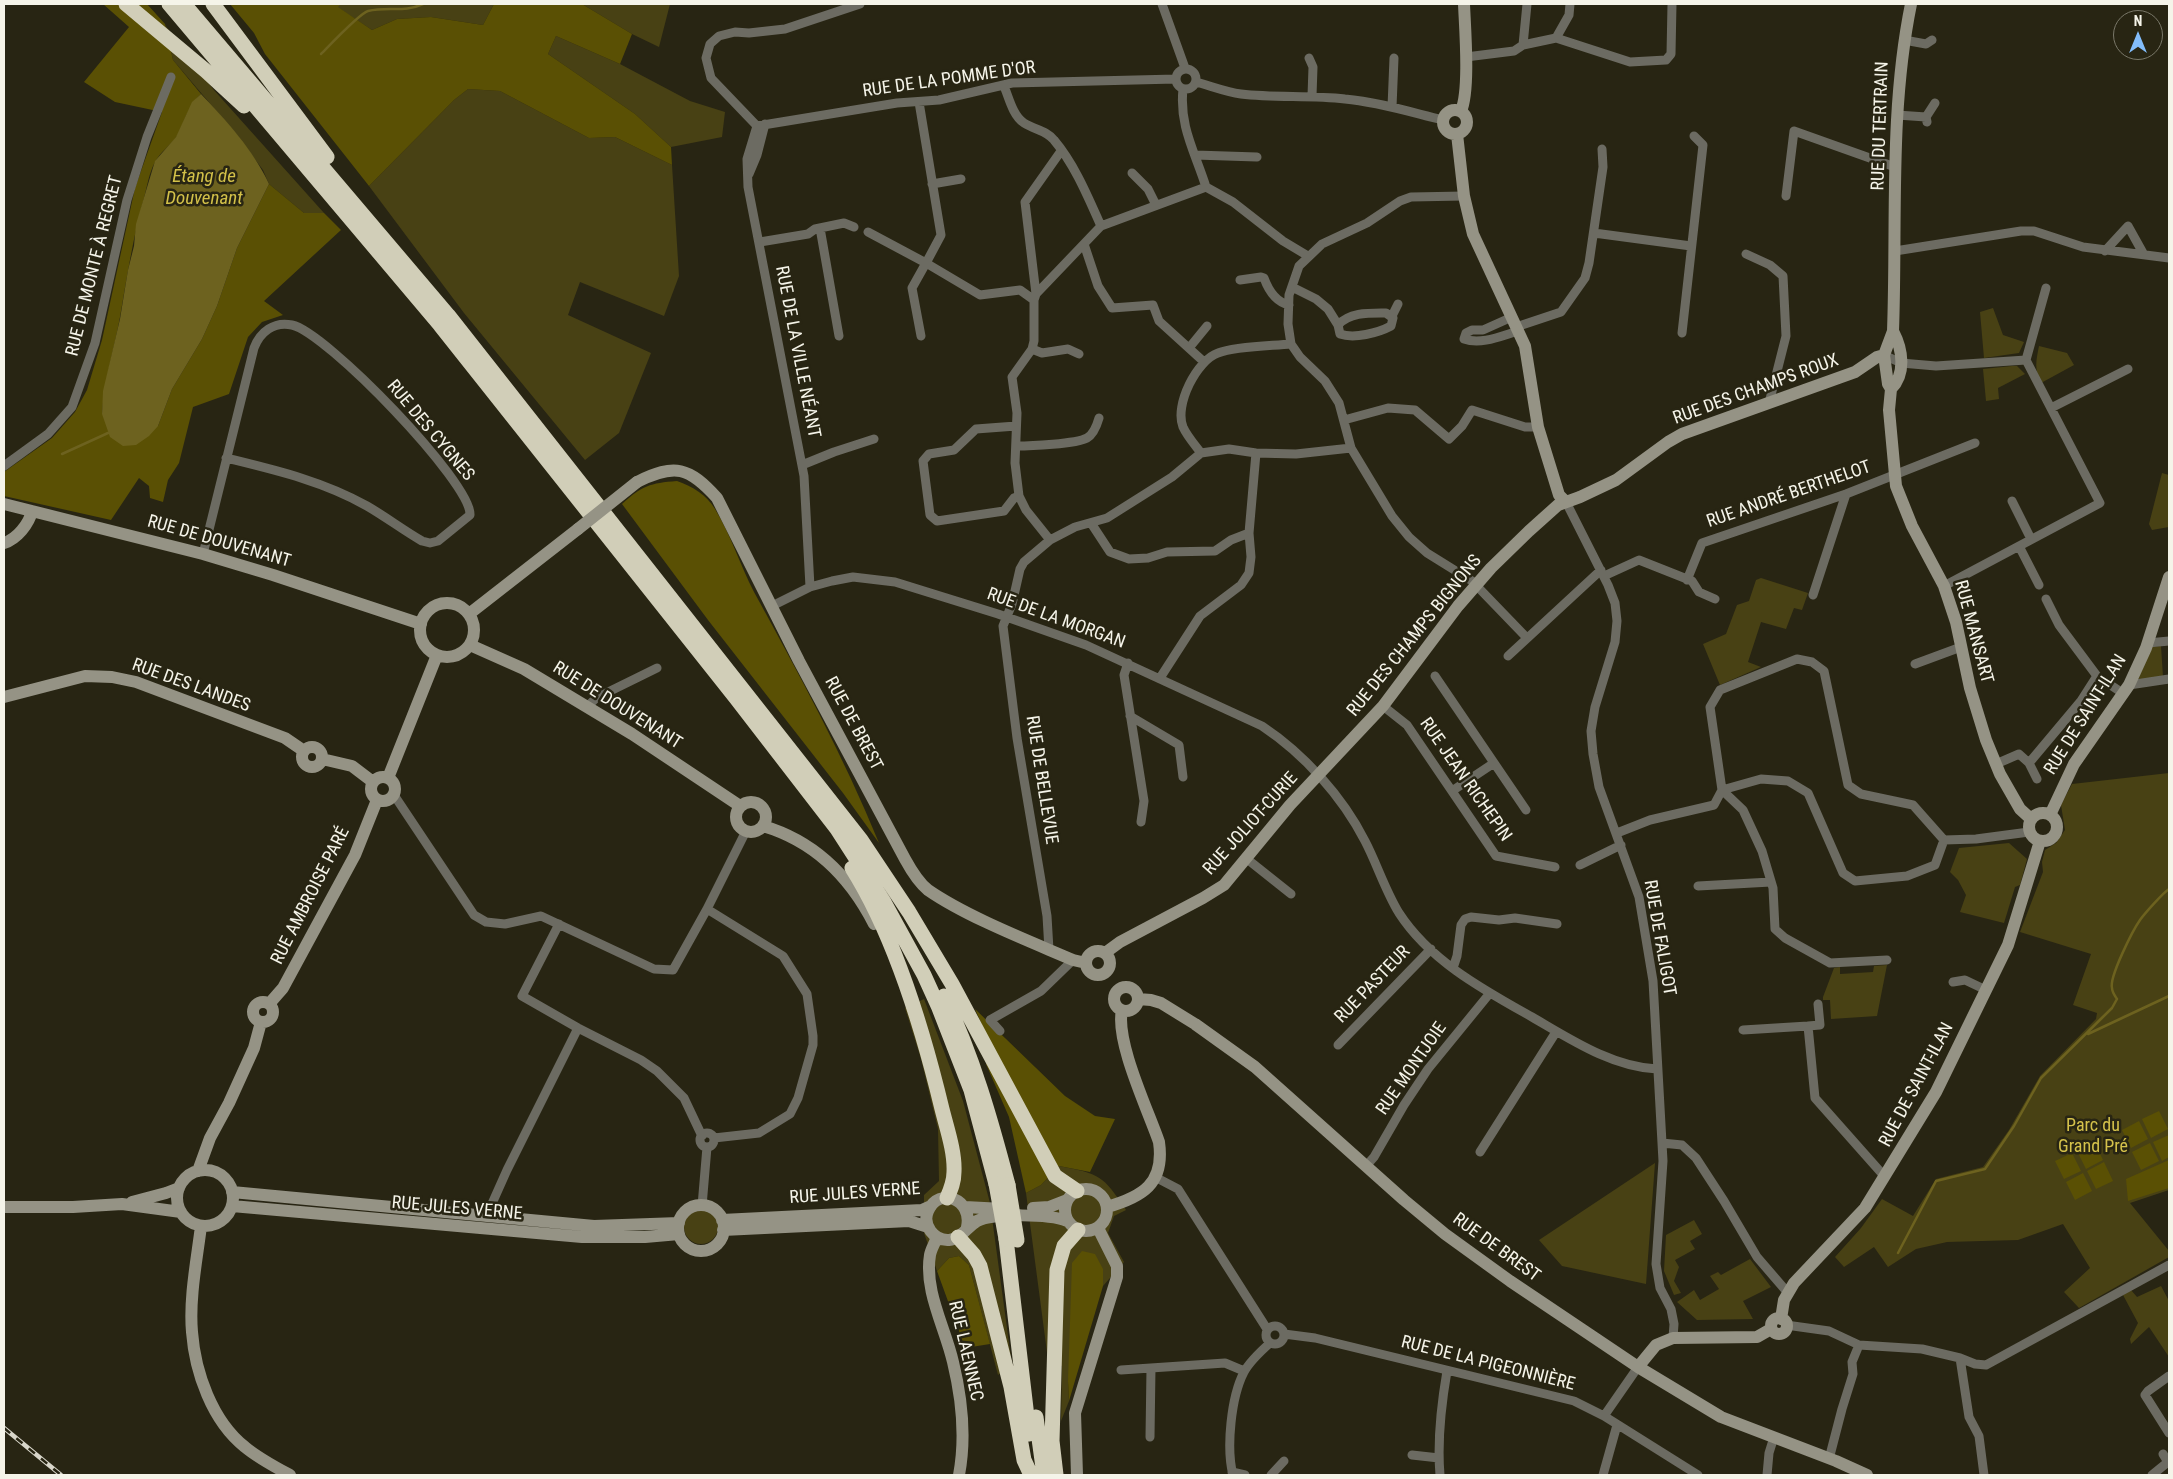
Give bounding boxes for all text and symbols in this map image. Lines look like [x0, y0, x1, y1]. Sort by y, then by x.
north arrow [2113, 10, 2163, 60]
text: N [2134, 13, 2142, 29]
street label: RUE DE LA POMME D'OR [861, 57, 1037, 103]
street label: RUE DU TERTRAIN [1868, 61, 1894, 191]
water label: Étang de Douvenant [165, 166, 243, 210]
street label: RUE DE MONTE À REGRET [62, 173, 128, 359]
street label: RUE DE LA VILLE NÉANT [770, 264, 824, 440]
street label: RUE DES CHAMPS ROUX [1670, 350, 1842, 430]
street label: RUE DES CYGNES [382, 376, 478, 486]
street label: RUE ANDRÉ BERTHELOT [1704, 457, 1874, 533]
street label: RUE DE DOUVENANT [145, 511, 293, 573]
street label: RUE DES CHAMPS BIGNONS [1343, 551, 1487, 721]
street label: RUE MANSART [1949, 578, 1997, 686]
street label: RUE DE LA MORGAN [984, 584, 1128, 654]
street label: RUE DE SAINT-ILAN [2040, 651, 2132, 779]
street label: RUE DES LANDES [129, 655, 253, 717]
street label: RUE DE DOUVENANT [548, 658, 686, 754]
street label: RUE DE BREST [819, 673, 887, 775]
street label: RUE DE BELLEVUE [1020, 714, 1062, 846]
street label: RUE JEAN RICHEPIN [1414, 714, 1516, 846]
street label: RUE JOLIOT-CURIE [1199, 768, 1303, 880]
street label: RUE AMBROISE PARÉ [267, 824, 355, 968]
street label: RUE DE FALIGOT [1638, 878, 1680, 998]
street label: RUE PASTEUR [1331, 942, 1415, 1028]
street label: RUE MONTJOIE [1372, 1018, 1452, 1120]
street label: RUE DE SAINT-ILAN [1875, 1019, 1959, 1151]
park label: Parc du Grand Pré [2058, 1115, 2128, 1158]
street label: RUE JULES VERNE [789, 1179, 921, 1209]
street label: RUE JULES VERNE [391, 1193, 523, 1225]
street label: RUE DE BREST [1448, 1209, 1544, 1287]
street label: RUE LAENNEC [943, 1299, 987, 1403]
street label: RUE DE LA PIGEONNIÈRE [1399, 1332, 1577, 1396]

